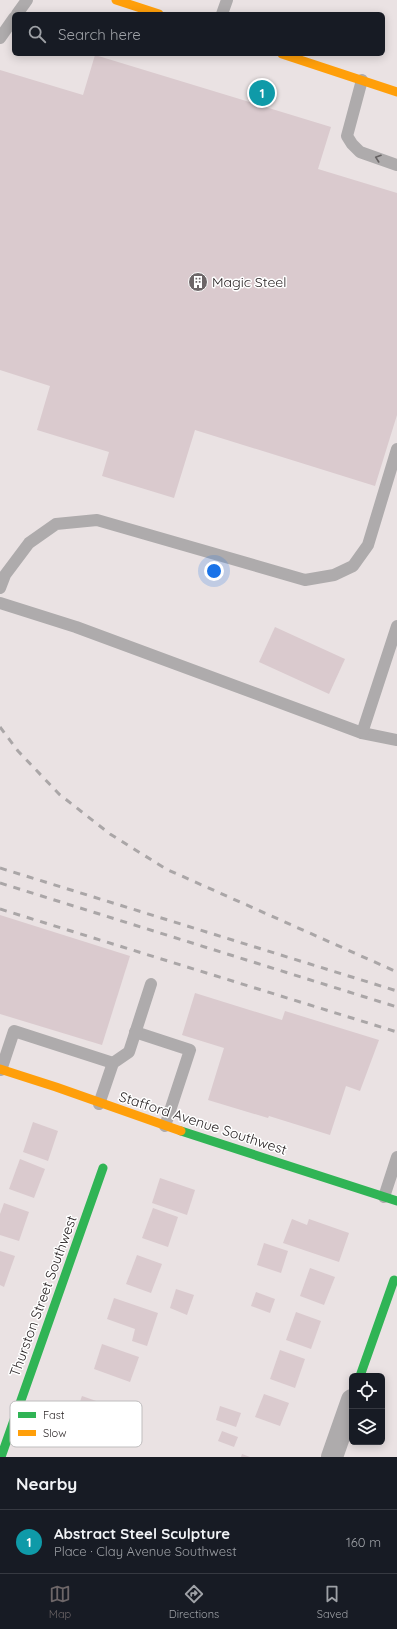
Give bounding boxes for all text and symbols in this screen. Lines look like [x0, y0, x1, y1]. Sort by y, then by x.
search box [12, 12, 385, 56]
icon: search [26, 23, 48, 45]
text: Search here [58, 25, 141, 44]
pin: 1 [249, 78, 275, 108]
one-way arrow [375, 155, 382, 163]
building icon: Magic Steel [187, 271, 209, 293]
place label: Magic Steel [212, 273, 286, 291]
your location [204, 561, 224, 581]
street label: Stafford Avenue Southwest [117, 1087, 289, 1159]
street label: Thurston Street Southwest [5, 1213, 81, 1379]
map controls [349, 1373, 385, 1445]
button: locate [349, 1373, 385, 1409]
legend [10, 1401, 142, 1447]
text: Fast [43, 1408, 65, 1422]
button: layers [349, 1409, 385, 1445]
text: Slow [43, 1426, 67, 1440]
text: Nearby [16, 1473, 77, 1494]
text: Abstract Steel Sculpture [54, 1524, 230, 1543]
text: 1 [26, 1534, 32, 1550]
text: 160 m [346, 1534, 381, 1550]
text: Place · Clay Avenue Southwest [54, 1543, 237, 1559]
tab: Map [49, 1583, 71, 1621]
tab: Directions [169, 1583, 219, 1621]
tab: Saved [317, 1583, 348, 1621]

